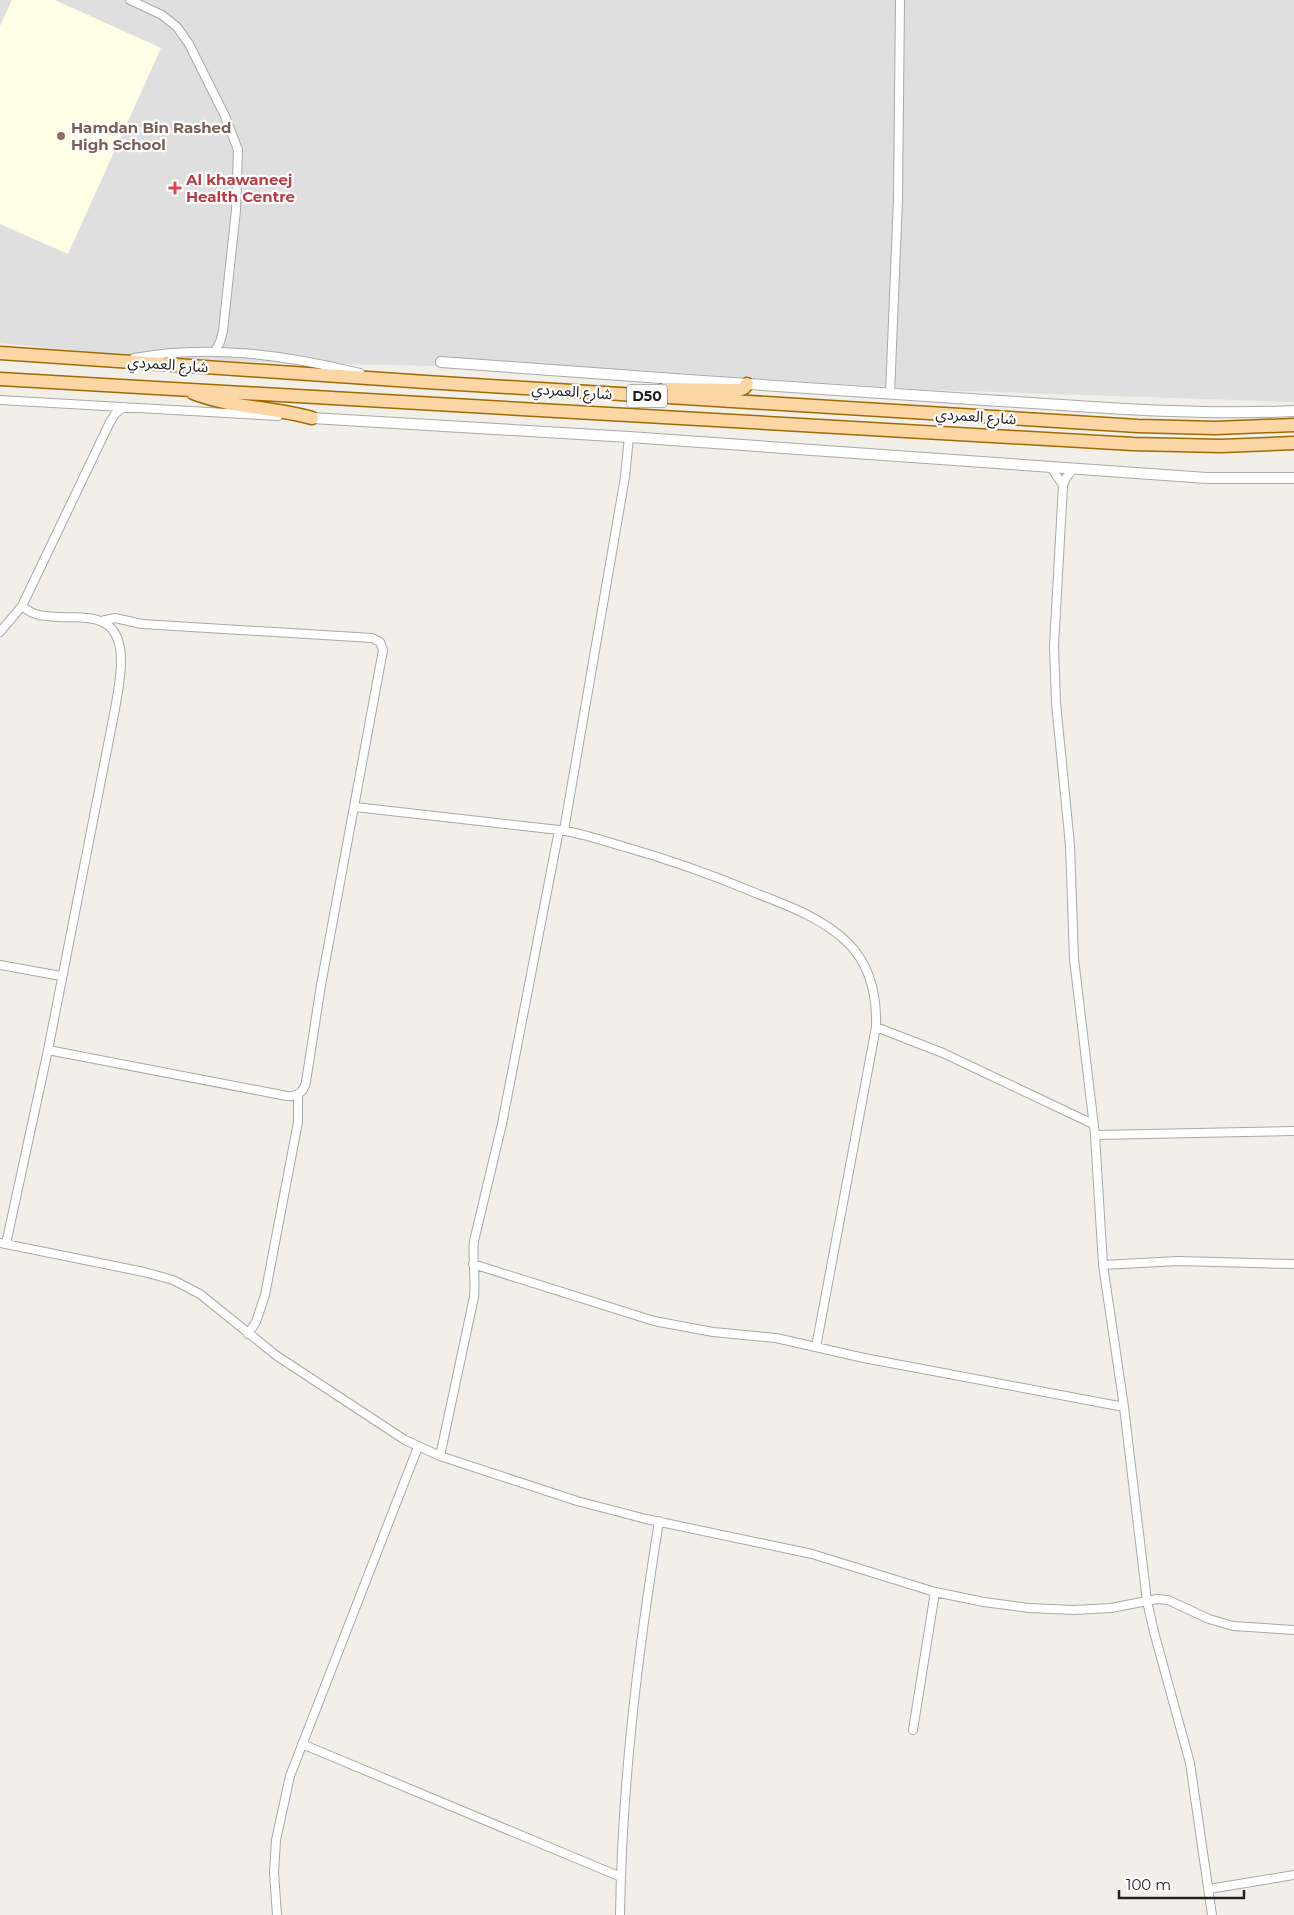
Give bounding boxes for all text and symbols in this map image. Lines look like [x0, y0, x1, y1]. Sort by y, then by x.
place label: Hamdan Bin Rashed High School [71, 118, 231, 154]
marker: Hamdan Bin Rashed High School [55, 130, 67, 142]
place label: Al khawaneej Health Centre [185, 170, 295, 206]
marker: Al khawaneej Health Centre [168, 181, 182, 195]
street label: شارع العمردي [127, 352, 209, 379]
street label: شارع العمردي [531, 379, 613, 406]
road number: D50 [627, 384, 667, 408]
street label: شارع العمردي [935, 404, 1017, 431]
scale bar [1119, 1868, 1244, 1900]
text: 100 m [1126, 1875, 1171, 1894]

